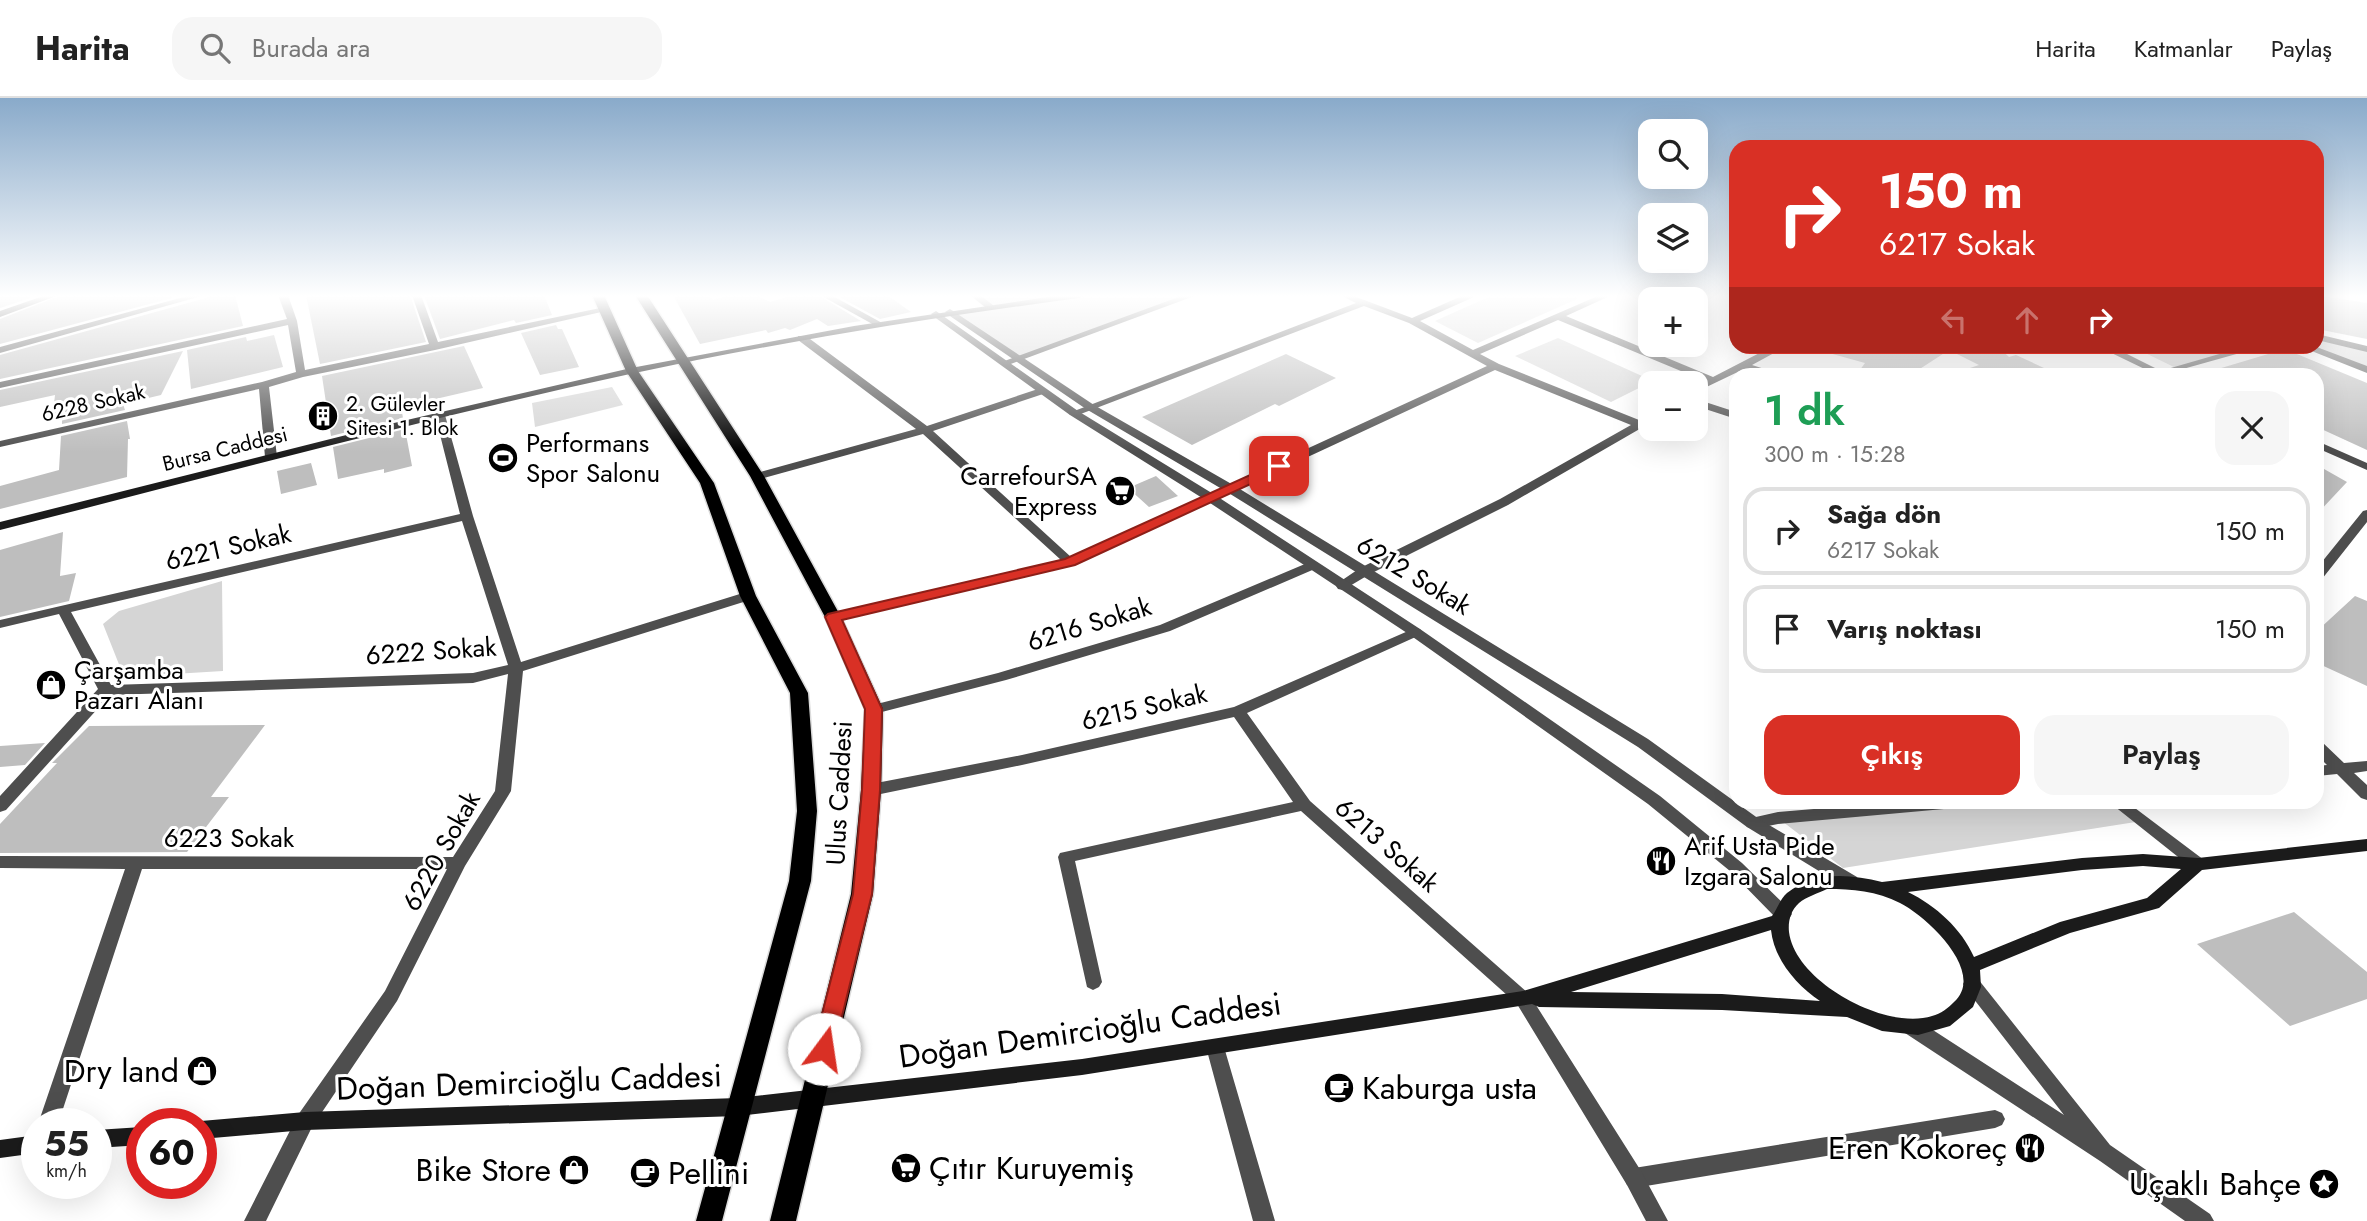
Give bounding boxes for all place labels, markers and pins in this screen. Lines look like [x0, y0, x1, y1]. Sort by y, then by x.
place label: 2. Gülevler Sitesi 1. Blok [346, 389, 459, 443]
building icon: 2. Gülevler Sitesi 1. Blok [306, 399, 340, 433]
place label: Performans Spor Salonu [526, 424, 660, 492]
pin [1249, 436, 1309, 496]
sports icon: Performans Spor Salonu [486, 441, 520, 475]
place label: CarrefourSA Express [960, 457, 1098, 525]
supermarket icon: CarrefourSA Express [1103, 474, 1137, 508]
place label: Çarşamba Pazarı Alanı [74, 651, 204, 719]
shop icon: Çarşamba Pazarı Alanı [34, 668, 68, 702]
place label: Arif Usta Pide Izgara Salonu [1684, 827, 1835, 895]
restaurant icon: Arif Usta Pide Izgara Salonu [1644, 844, 1678, 878]
place label: Dry land [64, 1048, 179, 1094]
shop icon: Dry land [185, 1054, 219, 1088]
place label: Kaburga usta [1362, 1065, 1537, 1111]
cafe icon: Kaburga usta [1322, 1071, 1356, 1105]
place label: Eren Kokoreç [1828, 1125, 2007, 1171]
restaurant icon: Eren Kokoreç [2013, 1131, 2047, 1165]
place label: Çıtır Kuruyemiş [929, 1145, 1134, 1191]
place label: Bike Store [415, 1147, 551, 1193]
place label: Pellini [668, 1150, 749, 1196]
supermarket icon: Çıtır Kuruyemiş [889, 1151, 923, 1185]
shop icon: Bike Store [557, 1153, 591, 1187]
cafe icon: Pellini [628, 1156, 662, 1190]
place label: Uçaklı Bahçe [2129, 1161, 2301, 1207]
place icon: Uçaklı Bahçe [2307, 1167, 2341, 1201]

